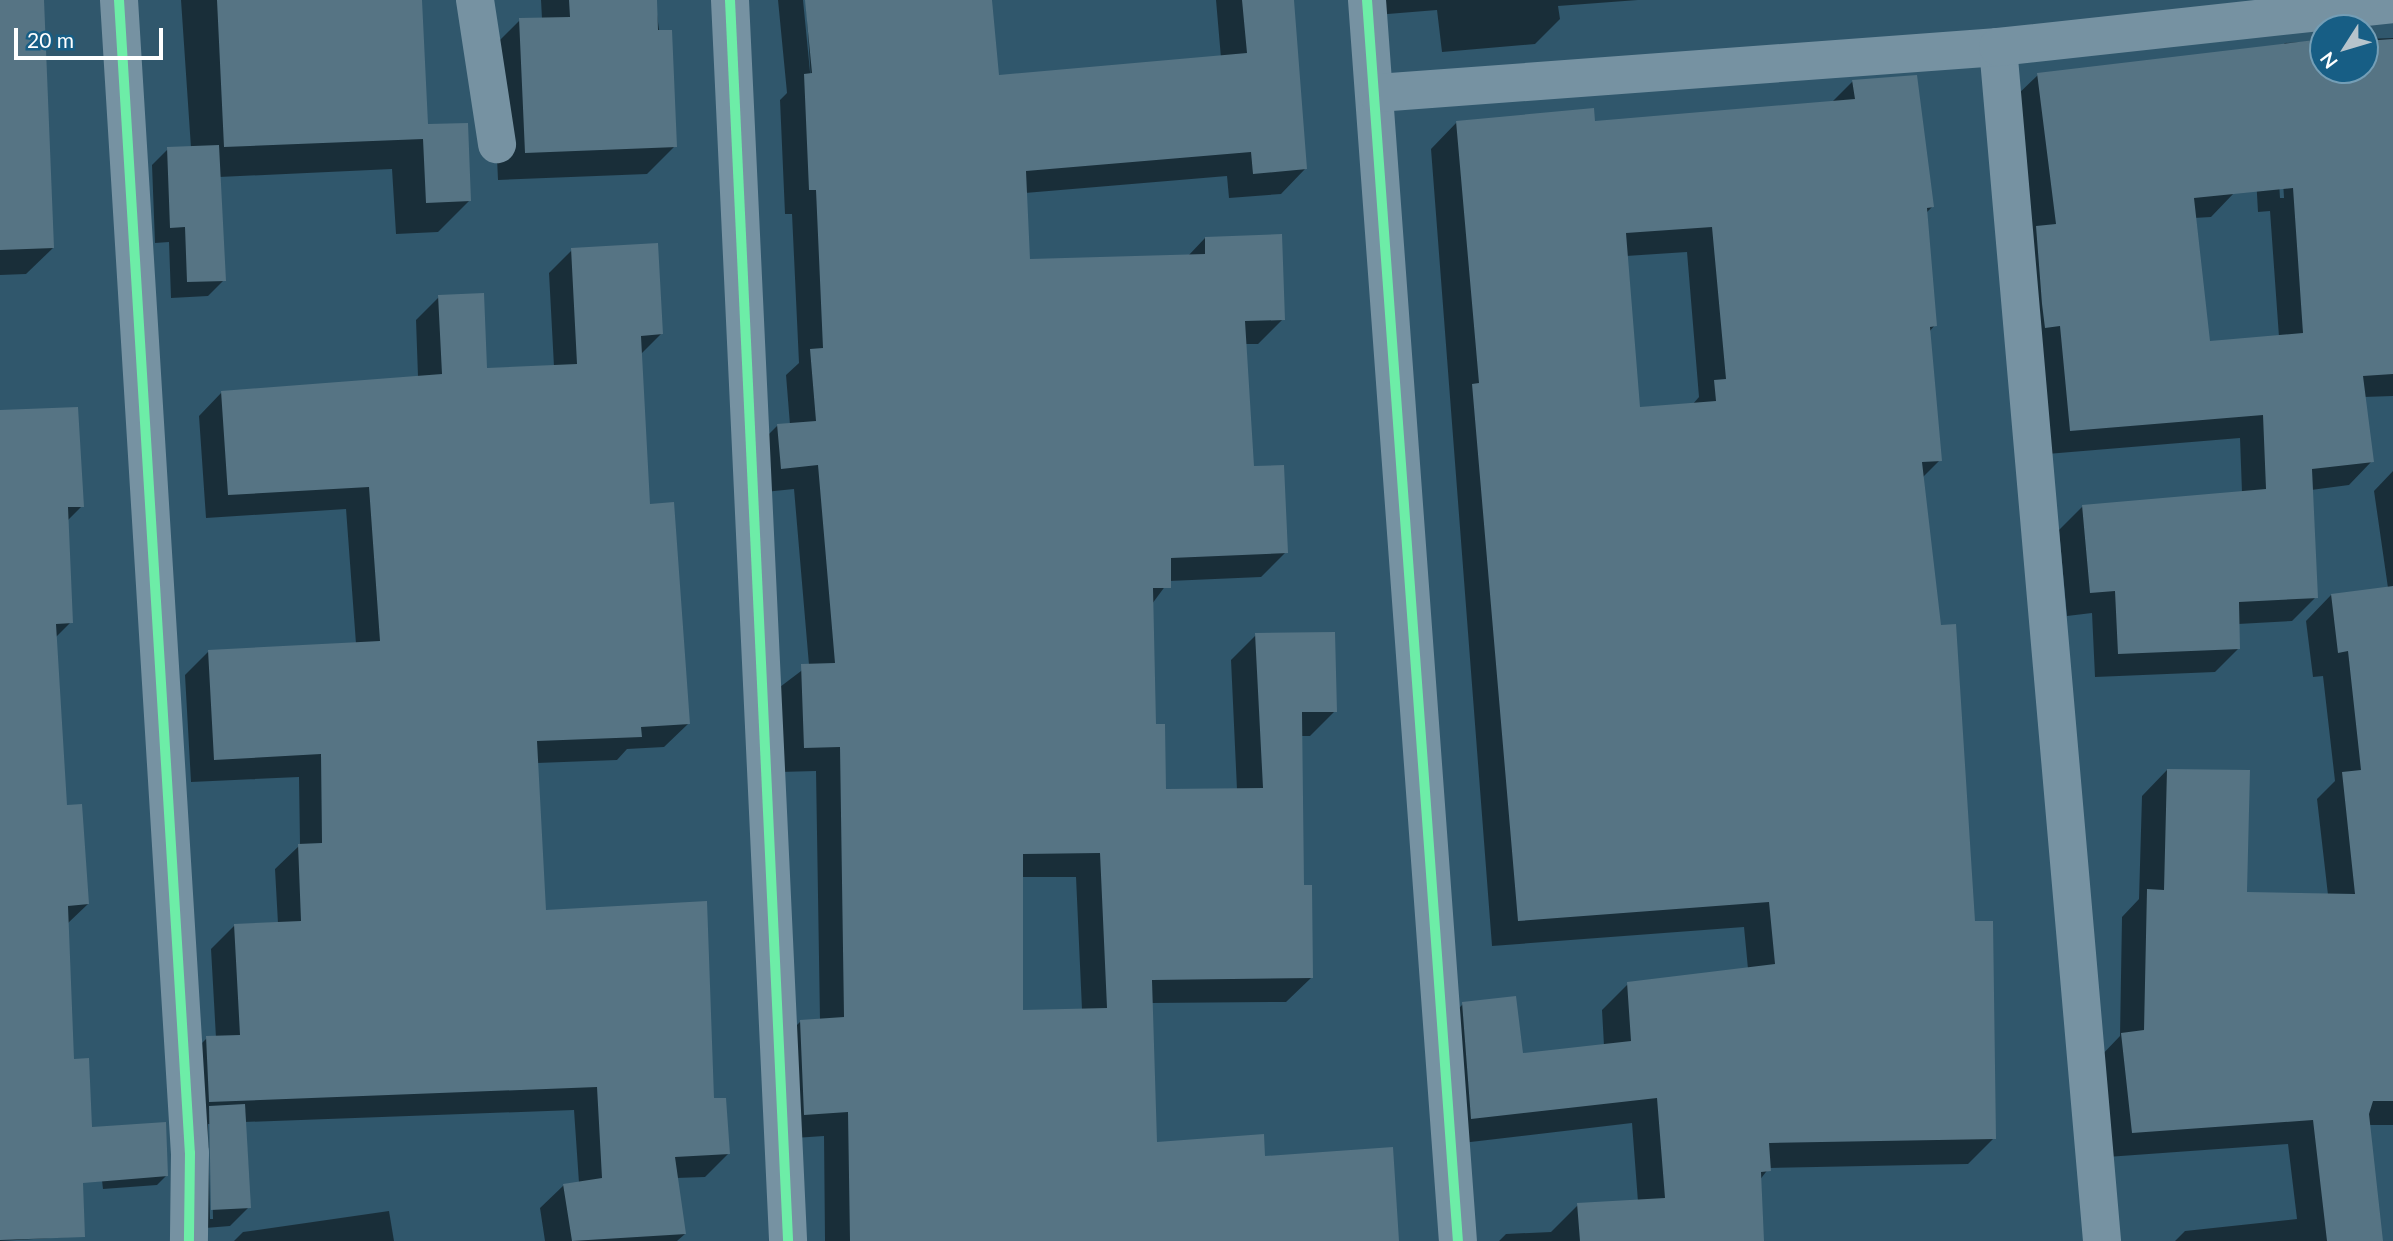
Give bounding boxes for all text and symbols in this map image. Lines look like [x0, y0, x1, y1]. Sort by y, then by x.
scale bar [18, 14, 166, 58]
north arrow [2309, 14, 2379, 84]
text: 20 m [27, 27, 74, 52]
text: N [2315, 48, 2342, 74]

